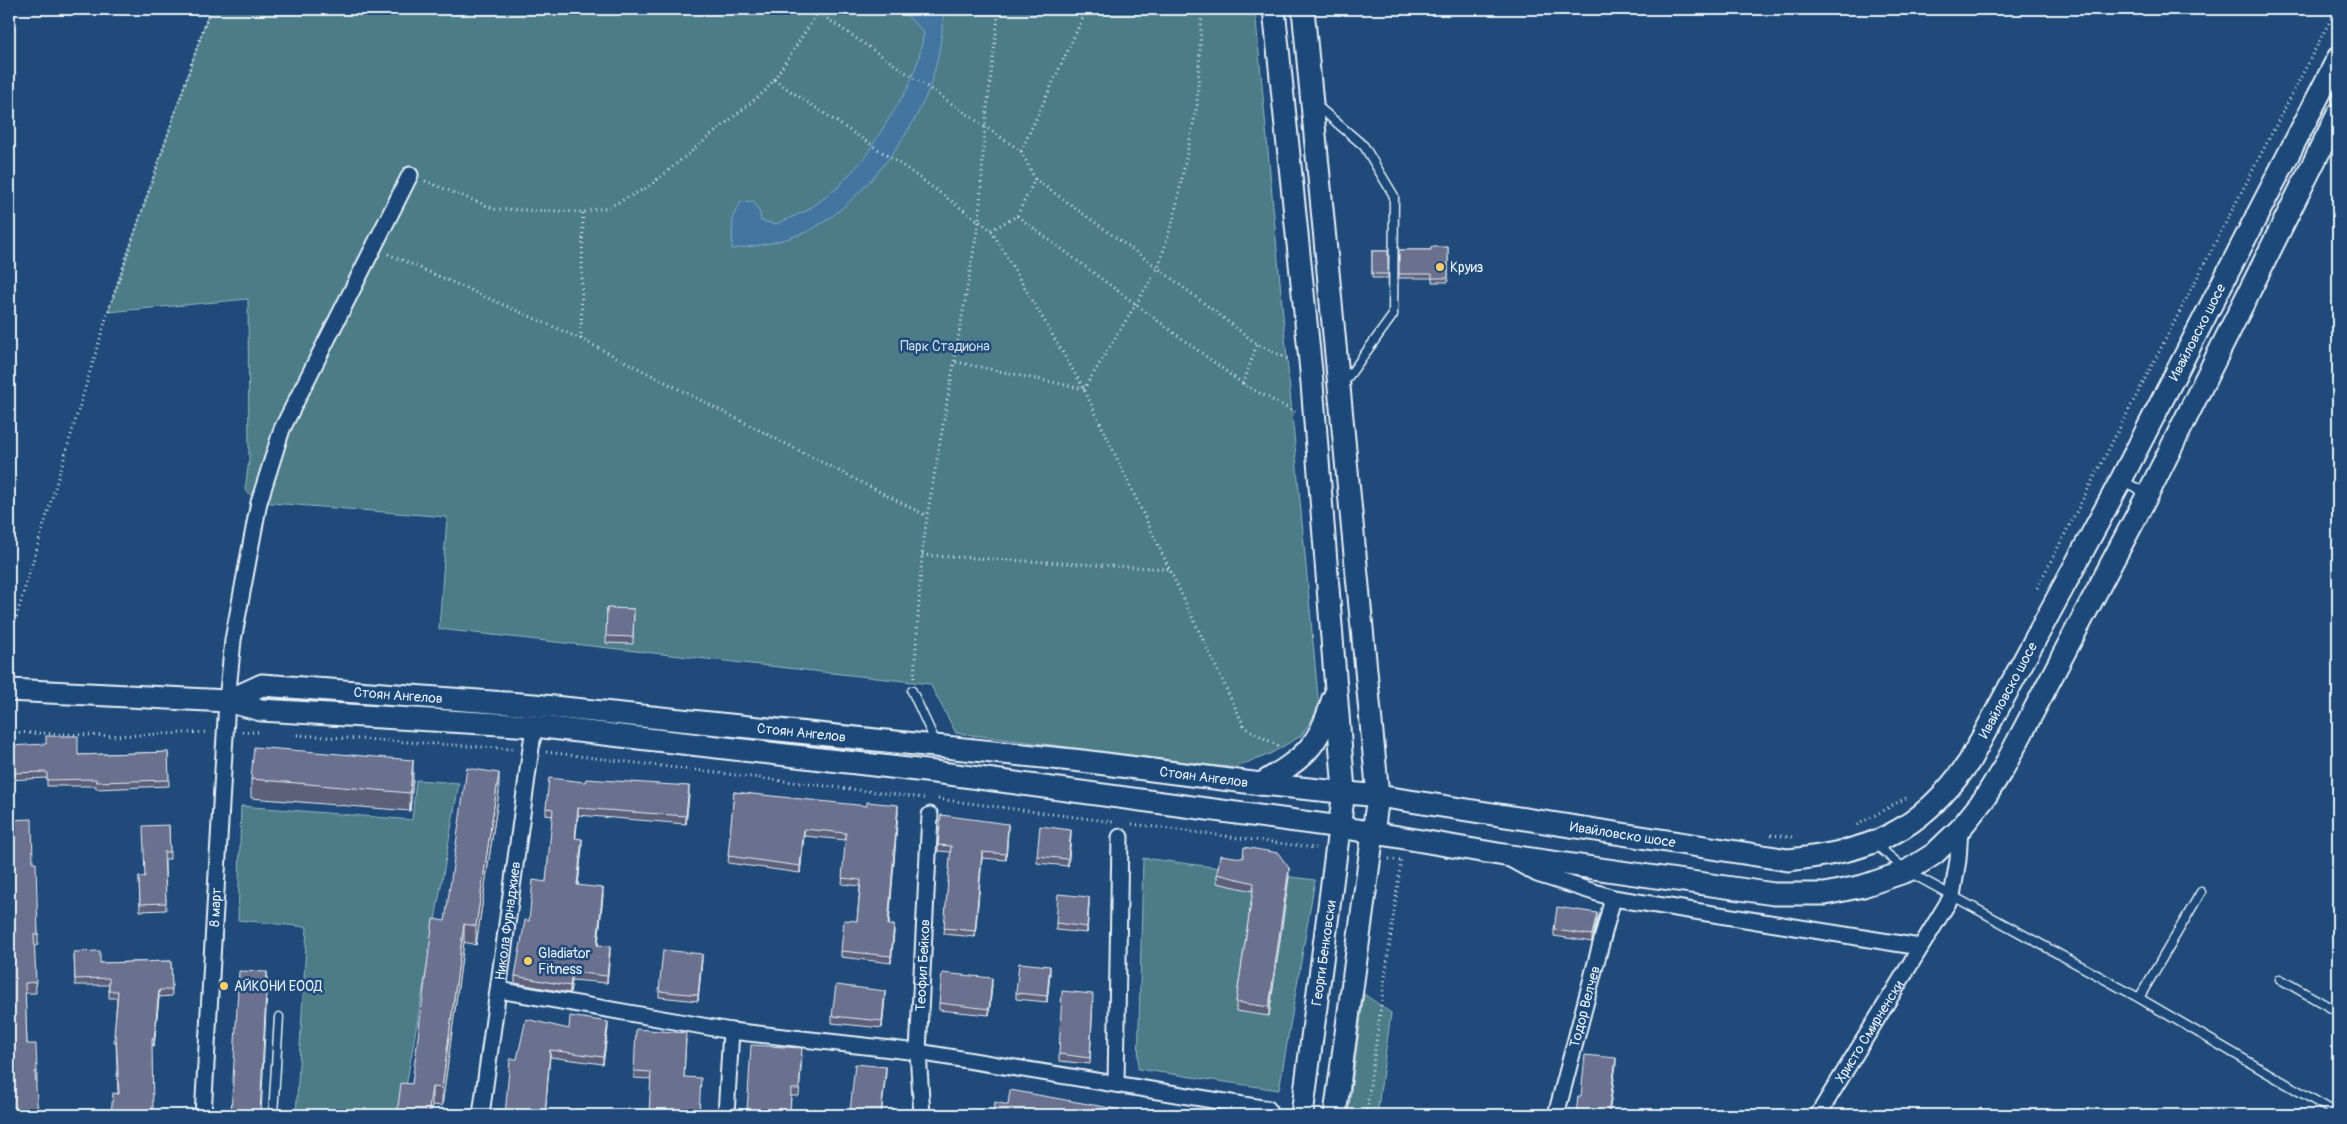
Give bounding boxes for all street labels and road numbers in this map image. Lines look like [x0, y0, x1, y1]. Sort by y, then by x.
street label: Ивайловско шосе [2165, 281, 2229, 383]
street label: Ивайловско шосе [1975, 639, 2041, 741]
street label: Стоян Ангелов [353, 683, 443, 707]
street label: Стоян Ангелов [756, 719, 847, 745]
street label: Стоян Ангелов [1159, 763, 1249, 791]
street label: Ивайловско шосе [1569, 818, 1677, 851]
street label: Никола Фурнаджиев [491, 860, 524, 981]
street label: 8 март [205, 887, 225, 928]
street label: Георги Бенковски [1308, 899, 1340, 1007]
street label: Теофил Бейков [912, 919, 933, 1012]
street label: Тодор Велчев [1566, 964, 1603, 1049]
street label: Христо Смирненски [1831, 977, 1907, 1086]

